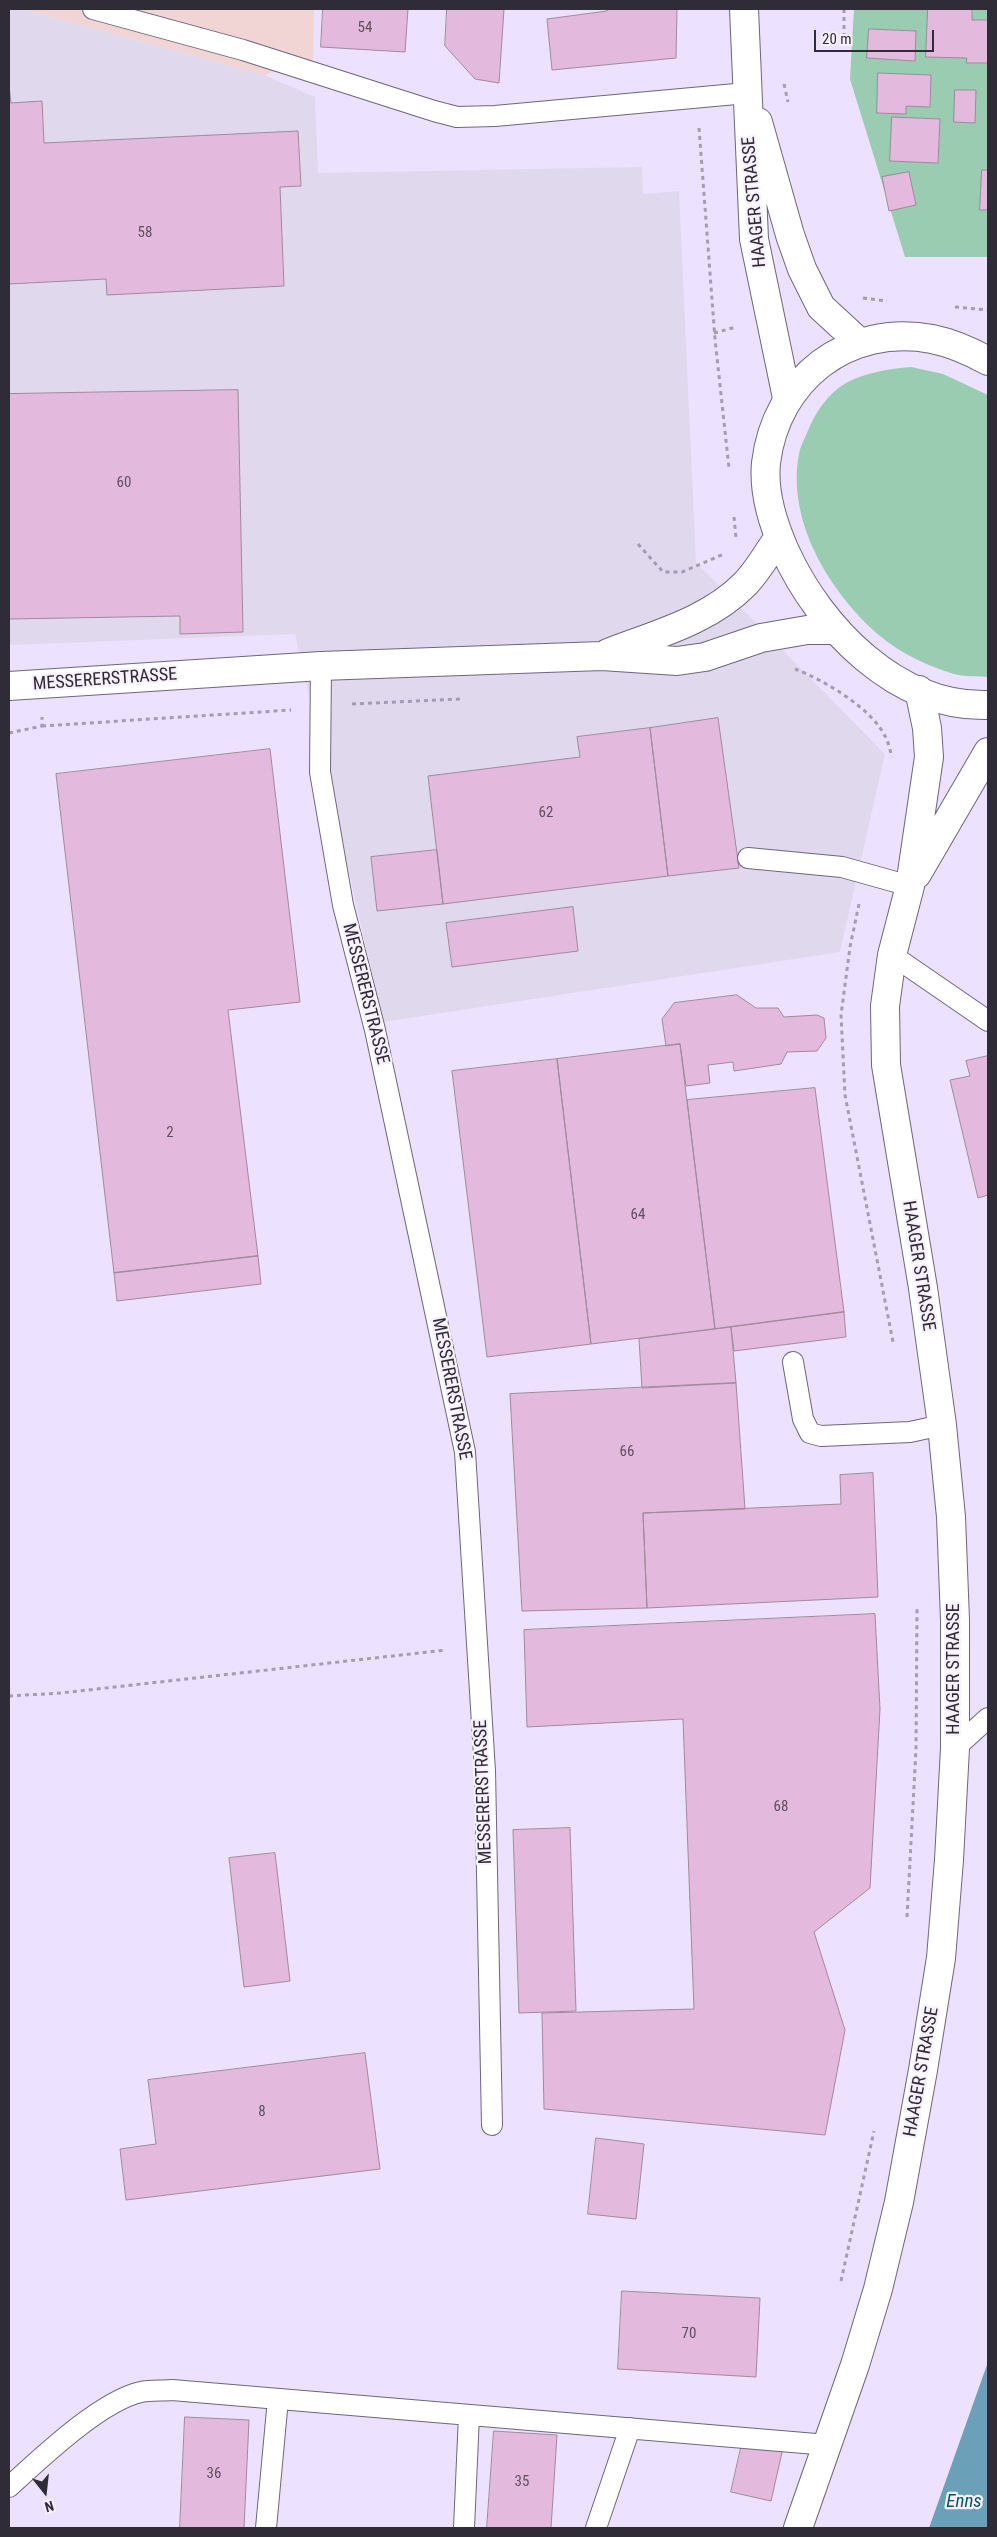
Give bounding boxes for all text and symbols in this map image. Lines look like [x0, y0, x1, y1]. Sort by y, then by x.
house number: 54 [358, 19, 372, 37]
scale bar [817, 20, 937, 52]
text: 20 m [822, 30, 852, 48]
street label: HAAGER STRASSE [739, 136, 771, 268]
house number: 58 [138, 224, 152, 242]
house number: 60 [117, 474, 131, 492]
street label: MESSERERSTRASSE [32, 664, 178, 696]
house number: 62 [539, 804, 553, 822]
street label: MESSERERSTRASSE [337, 921, 393, 1067]
house number: 2 [166, 1124, 174, 1142]
street label: HAAGER STRASSE [897, 1199, 939, 1333]
house number: 64 [631, 1206, 645, 1224]
street label: MESSERERSTRASSE [427, 1316, 475, 1462]
house number: 66 [620, 1443, 634, 1461]
street label: HAAGER STRASSE [943, 1603, 965, 1735]
street label: MESSERERSTRASSE [471, 1719, 497, 1865]
house number: 68 [774, 1798, 788, 1816]
street label: HAAGER STRASSE [900, 2005, 944, 2139]
house number: 8 [258, 2103, 266, 2121]
house number: 70 [682, 2325, 696, 2343]
house number: 36 [207, 2465, 221, 2483]
north arrow [20, 2467, 70, 2517]
house number: 35 [515, 2473, 529, 2491]
water label: Enns [946, 2491, 982, 2513]
text: N [43, 2498, 55, 2515]

